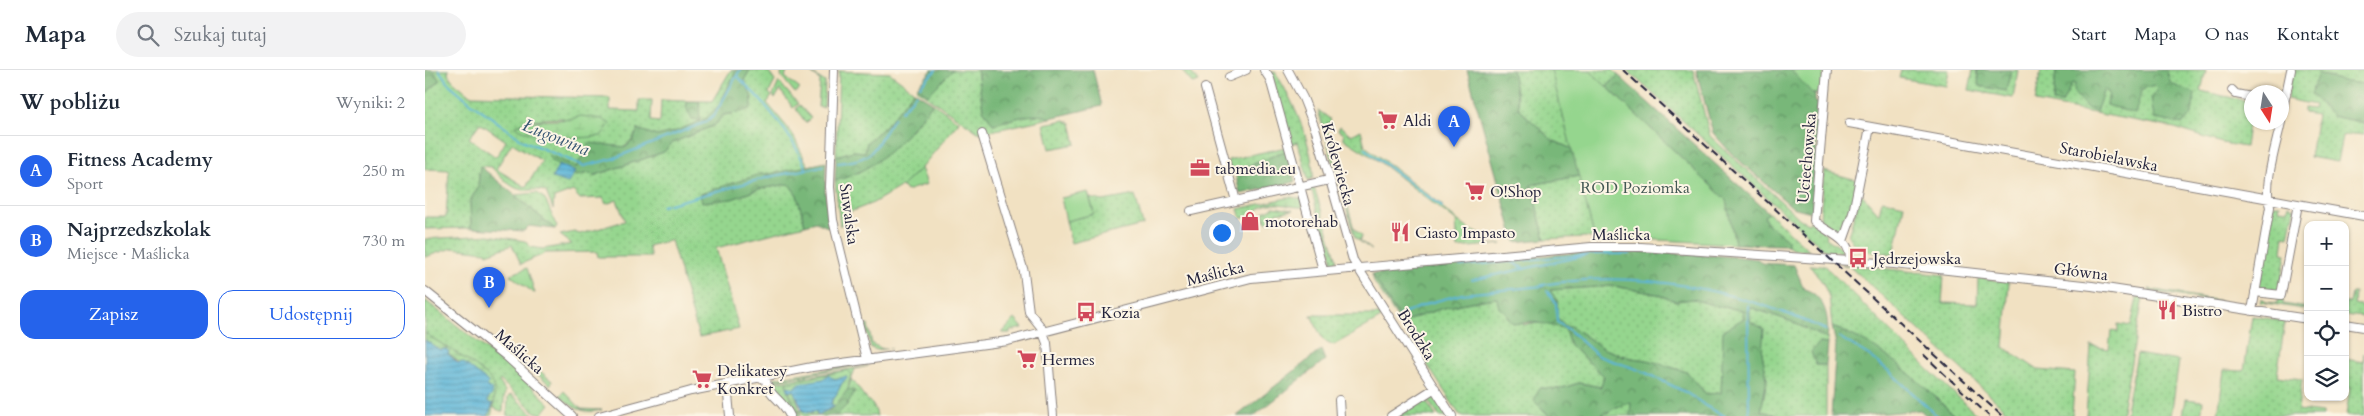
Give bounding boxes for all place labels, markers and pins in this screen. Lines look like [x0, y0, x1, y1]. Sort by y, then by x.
pin: A [1438, 106, 1470, 147]
supermarket icon: Aldi [1377, 109, 1399, 131]
place label: Aldi [1403, 110, 1432, 132]
office icon: tabmedia.eu [1189, 157, 1211, 179]
place label: tabmedia.eu [1215, 158, 1297, 180]
supermarket icon: O!Shop [1464, 180, 1486, 202]
place label: O!Shop [1490, 181, 1542, 203]
shop icon: motorehab [1239, 210, 1261, 232]
place label: motorehab [1265, 211, 1338, 233]
restaurant icon: Ciasto Impasto [1389, 221, 1411, 243]
place label: Ciasto Impasto [1415, 222, 1516, 244]
bus stop icon: Jędrzejowska [1847, 247, 1869, 269]
place label: Jędrzejowska [1871, 248, 1961, 270]
pin: B [473, 267, 505, 308]
restaurant icon: Bistro [2156, 299, 2178, 321]
place label: Bistro [2182, 300, 2223, 322]
bus stop icon: Kozia [1075, 301, 1097, 323]
place label: Kozia [1101, 302, 1140, 324]
supermarket icon: Hermes [1016, 348, 1038, 370]
place label: Hermes [1042, 349, 1095, 371]
place label: Delikatesy Konkret [717, 360, 788, 400]
supermarket icon: Delikatesy Konkret [691, 368, 713, 390]

